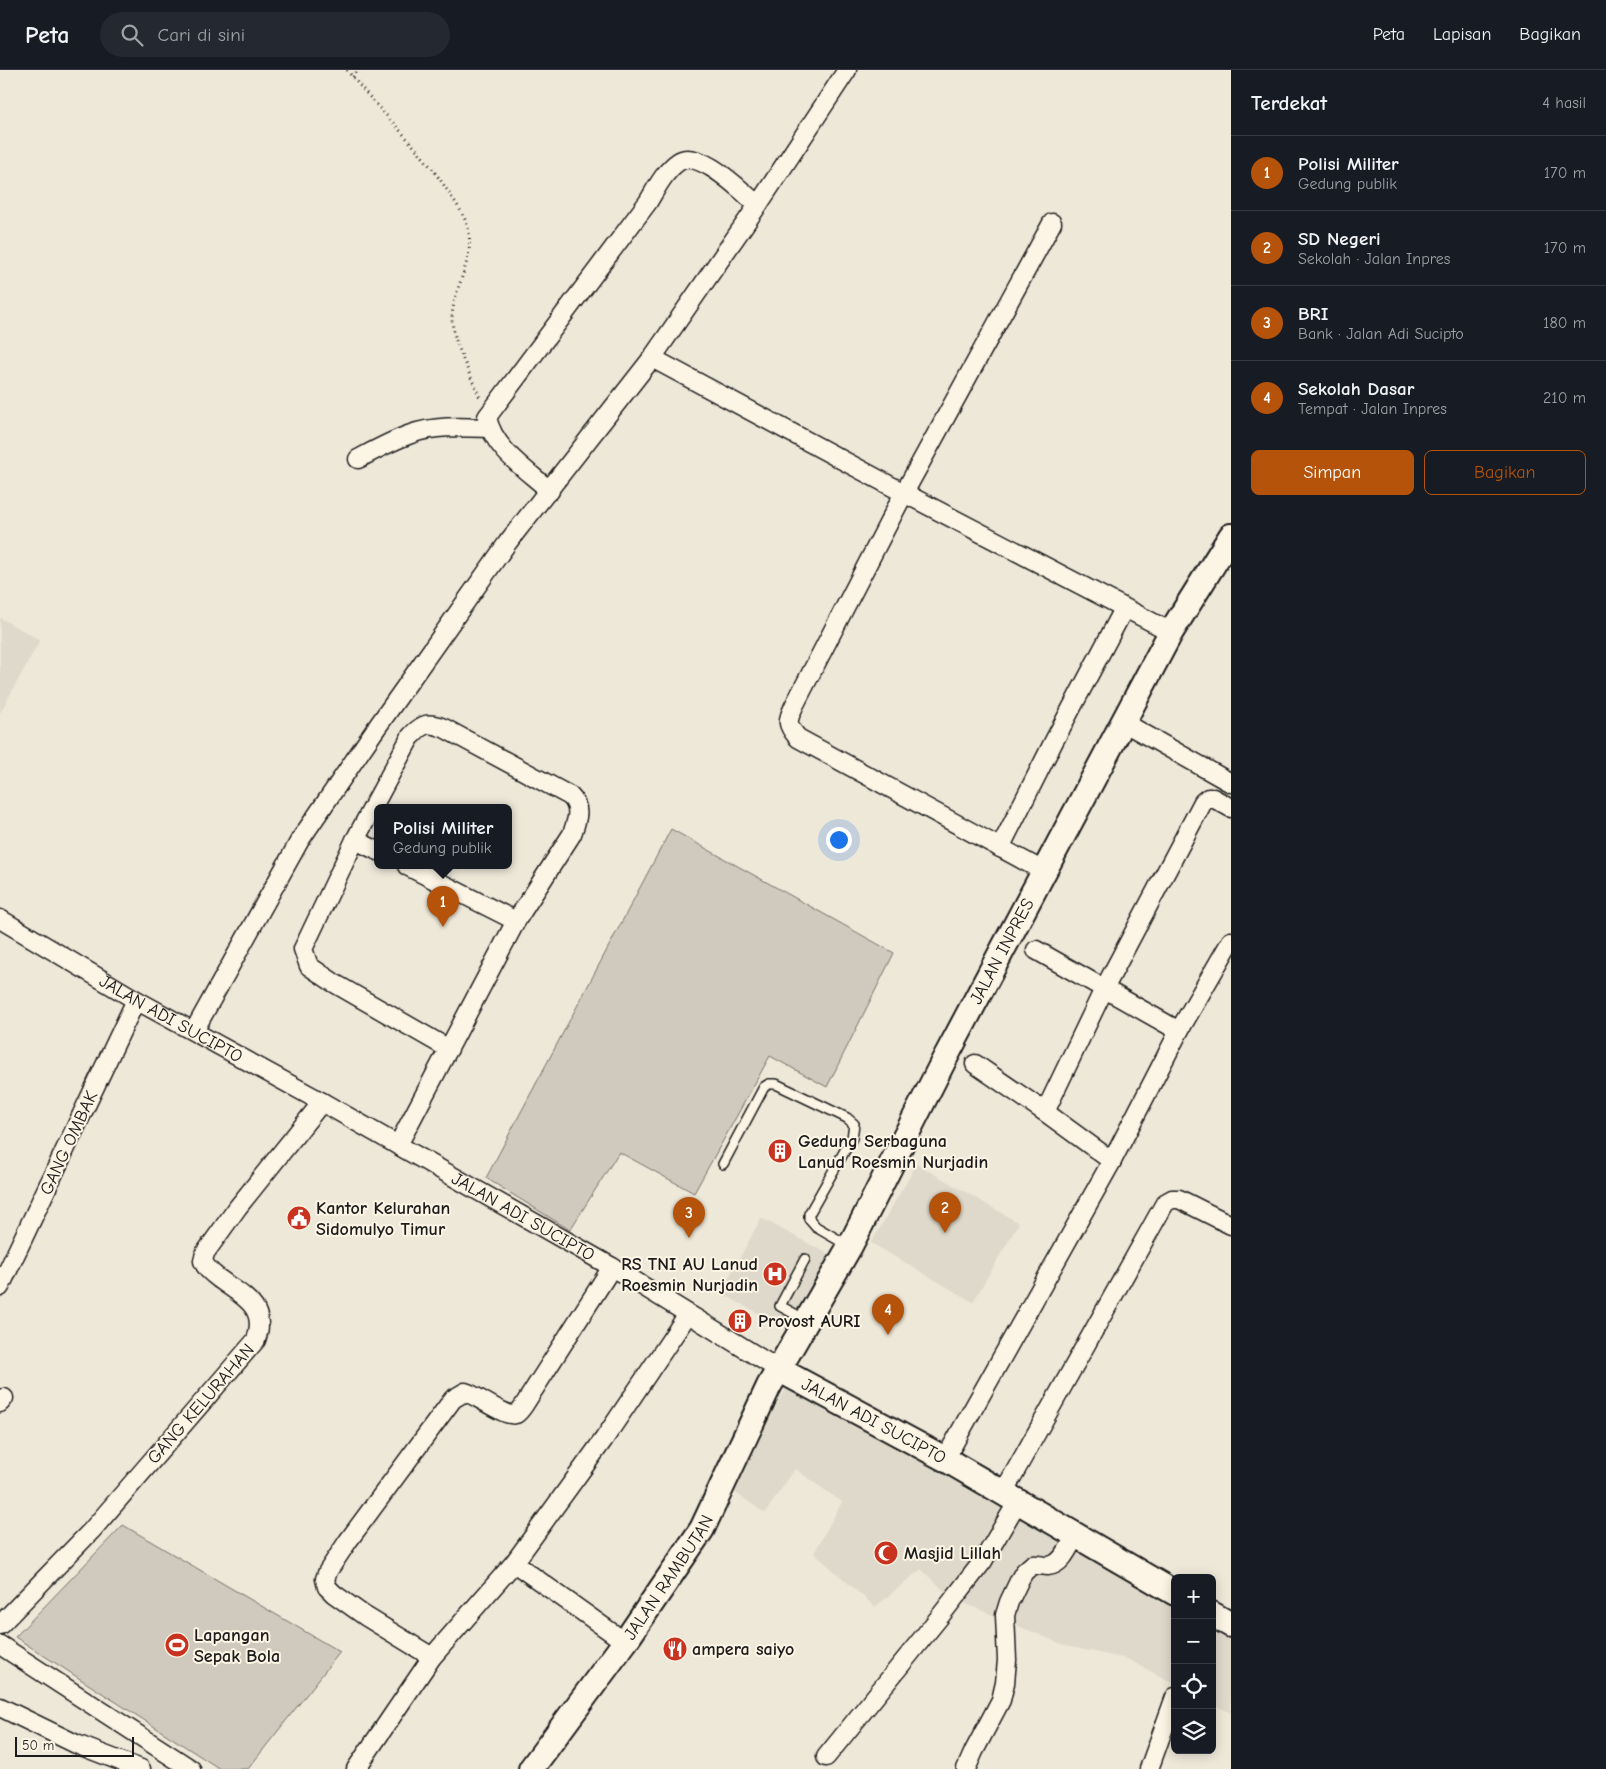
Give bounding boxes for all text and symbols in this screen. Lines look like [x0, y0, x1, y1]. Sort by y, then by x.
search box [100, 12, 450, 57]
text: Peta [25, 21, 70, 49]
icon: search [118, 21, 146, 49]
text: Cari di sini [158, 24, 245, 46]
text: Peta [1373, 24, 1405, 45]
text: Lapisan [1433, 24, 1491, 45]
text: Bagikan [1519, 24, 1581, 45]
text: Terdekat [1251, 91, 1327, 115]
text: 4 hasil [1542, 94, 1586, 112]
text: Polisi Militer [1298, 153, 1399, 175]
text: 1 [1264, 164, 1270, 182]
text: 170 m [1544, 164, 1586, 182]
text: Gedung publik [1298, 175, 1397, 193]
text: SD Negeri [1298, 228, 1381, 250]
text: 2 [1263, 239, 1271, 257]
text: 170 m [1544, 239, 1586, 257]
text: Sekolah · Jalan Inpres [1298, 250, 1450, 268]
text: BRI [1298, 303, 1328, 325]
text: 3 [1263, 314, 1271, 332]
text: 180 m [1543, 314, 1586, 332]
text: Bank · Jalan Adi Sucipto [1298, 325, 1464, 343]
text: Sekolah Dasar [1298, 378, 1414, 400]
text: 4 [1263, 389, 1271, 407]
text: 210 m [1543, 389, 1586, 407]
text: Tempat · Jalan Inpres [1298, 400, 1447, 418]
button: Simpan [1251, 450, 1414, 495]
button: Bagikan [1424, 450, 1586, 495]
popup [374, 804, 512, 869]
text: Polisi Militer [393, 817, 493, 839]
your location [826, 827, 852, 853]
text: Gedung publik [393, 839, 492, 857]
pin: 1 [427, 886, 459, 927]
street label: JALAN INPRES [965, 895, 1038, 1008]
street label: JALAN ADI SUCIPTO [96, 970, 246, 1067]
street label: GANG OMBAK [36, 1088, 102, 1198]
place label: Gedung Serbaguna Lanud Roesmin Nurjadin [798, 1131, 988, 1173]
building icon: Gedung Serbaguna Lanud Roesmin Nurjadin [767, 1138, 793, 1164]
street label: JALAN ADI SUCIPTO [448, 1168, 598, 1265]
pin: 2 [929, 1192, 961, 1233]
pin: 3 [673, 1197, 705, 1238]
place label: Kantor Kelurahan Sidomulyo Timur [316, 1198, 450, 1240]
public building icon: Kantor Kelurahan Sidomulyo Timur [286, 1205, 312, 1231]
place label: RS TNI AU Lanud Roesmin Nurjadin [621, 1254, 758, 1296]
hospital icon: RS TNI AU Lanud Roesmin Nurjadin [762, 1261, 788, 1287]
pin: 4 [872, 1294, 904, 1335]
building icon: Provost AURI [727, 1308, 753, 1334]
place label: Provost AURI [758, 1311, 861, 1332]
street label: GANG KELURAHAN [143, 1340, 259, 1468]
street label: JALAN ADI SUCIPTO [798, 1373, 950, 1468]
street label: JALAN RAMBUTAN [619, 1512, 718, 1644]
mosque icon: Masjid Lillah [873, 1540, 899, 1566]
place label: Masjid Lillah [904, 1543, 1001, 1564]
map controls [1171, 1574, 1216, 1754]
button: + [1171, 1574, 1216, 1619]
button: − [1171, 1619, 1216, 1664]
place label: Lapangan Sepak Bola [194, 1625, 280, 1667]
sports icon: Lapangan Sepak Bola [164, 1632, 190, 1658]
restaurant icon: ampera saiyo [662, 1636, 688, 1662]
place label: ampera saiyo [692, 1639, 794, 1660]
button: locate [1171, 1664, 1216, 1709]
button: layers [1171, 1709, 1216, 1754]
scale bar [15, 1734, 134, 1757]
text: 50 m [22, 1737, 54, 1754]

